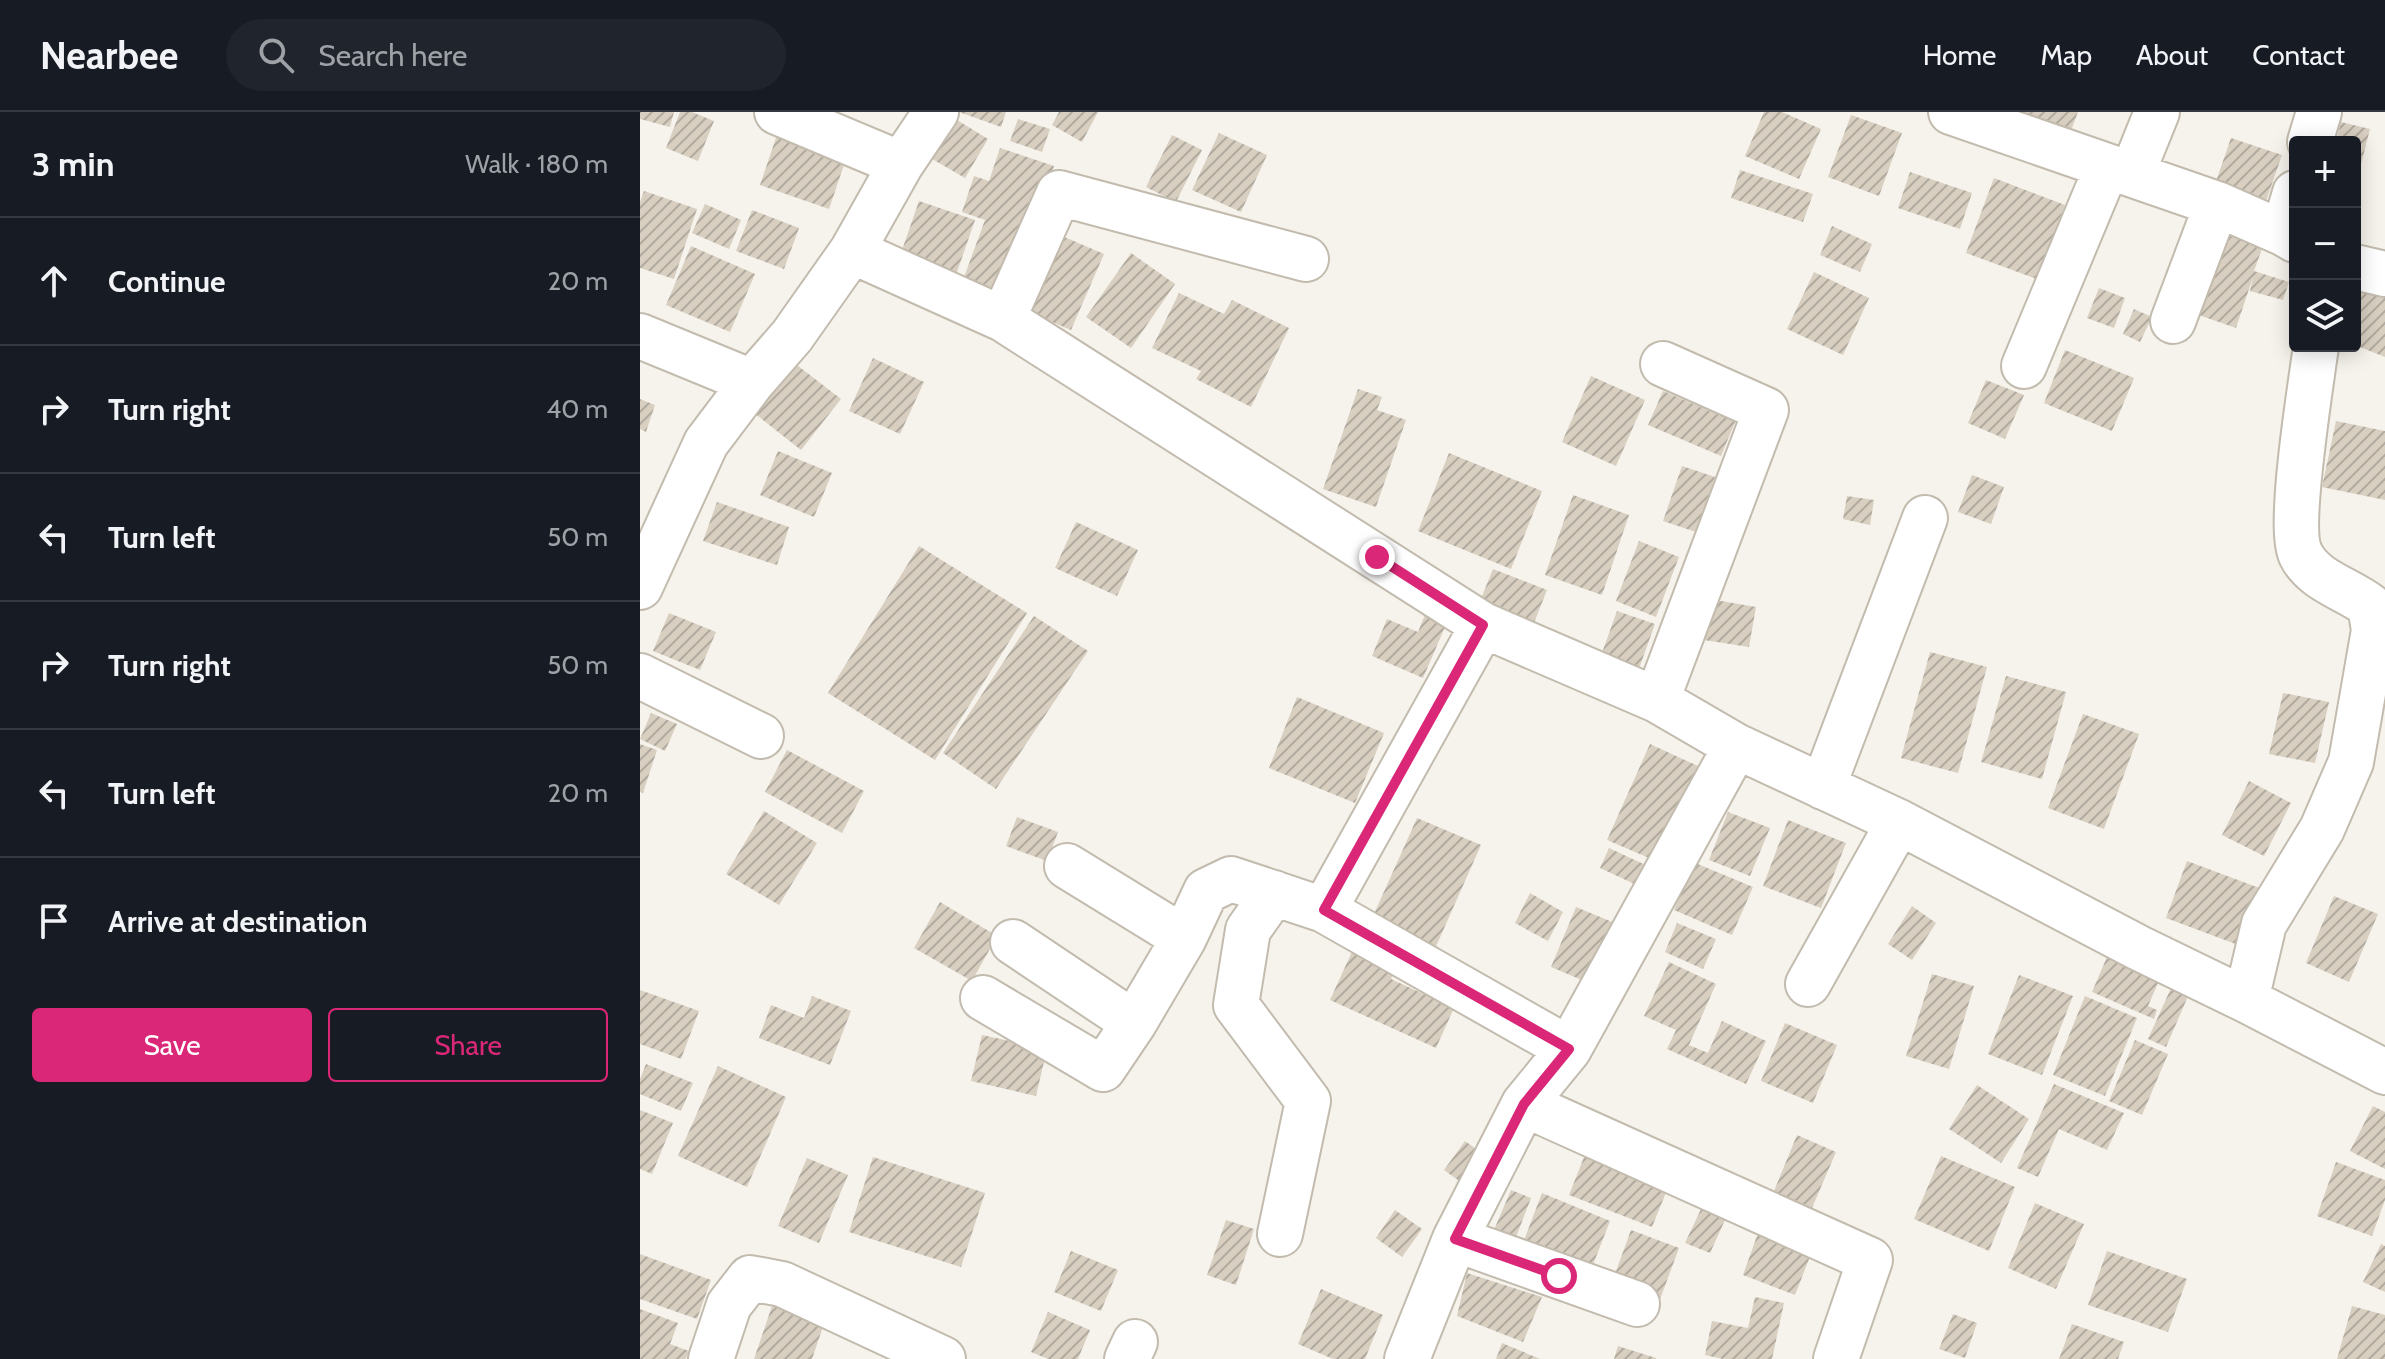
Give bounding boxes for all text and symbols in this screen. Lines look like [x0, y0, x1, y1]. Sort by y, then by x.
search box [226, 19, 786, 91]
text: Nearbee [40, 32, 178, 79]
icon: search [254, 33, 298, 77]
text: Search here [318, 37, 467, 74]
text: Home [1923, 38, 1996, 72]
text: Map [2040, 38, 2092, 72]
text: About [2136, 38, 2208, 72]
text: Contact [2252, 38, 2345, 72]
map controls [2289, 136, 2361, 352]
button: + [2289, 136, 2361, 208]
text: 3 min [32, 143, 114, 185]
text: Walk · 180 m [465, 148, 608, 180]
button: − [2289, 208, 2361, 280]
icon: ahead [32, 259, 76, 303]
text: Continue [108, 263, 225, 300]
text: 20 m [548, 265, 608, 297]
button: layers [2289, 280, 2361, 352]
icon: right [32, 387, 76, 431]
text: Turn right [108, 391, 231, 428]
text: 40 m [546, 393, 608, 425]
icon: left [32, 515, 76, 559]
text: Turn left [108, 519, 216, 556]
text: 50 m [547, 521, 608, 553]
route end [1359, 539, 1395, 575]
icon: right [32, 643, 76, 687]
text: Turn right [108, 647, 231, 684]
text: 50 m [547, 649, 608, 681]
icon: left [32, 771, 76, 815]
text: Turn left [108, 775, 216, 812]
text: 20 m [548, 777, 608, 809]
icon: arrive [32, 899, 76, 943]
text: Arrive at destination [108, 903, 368, 940]
button: Save [32, 1008, 312, 1082]
button: Share [328, 1008, 608, 1082]
route start [1541, 1258, 1577, 1294]

